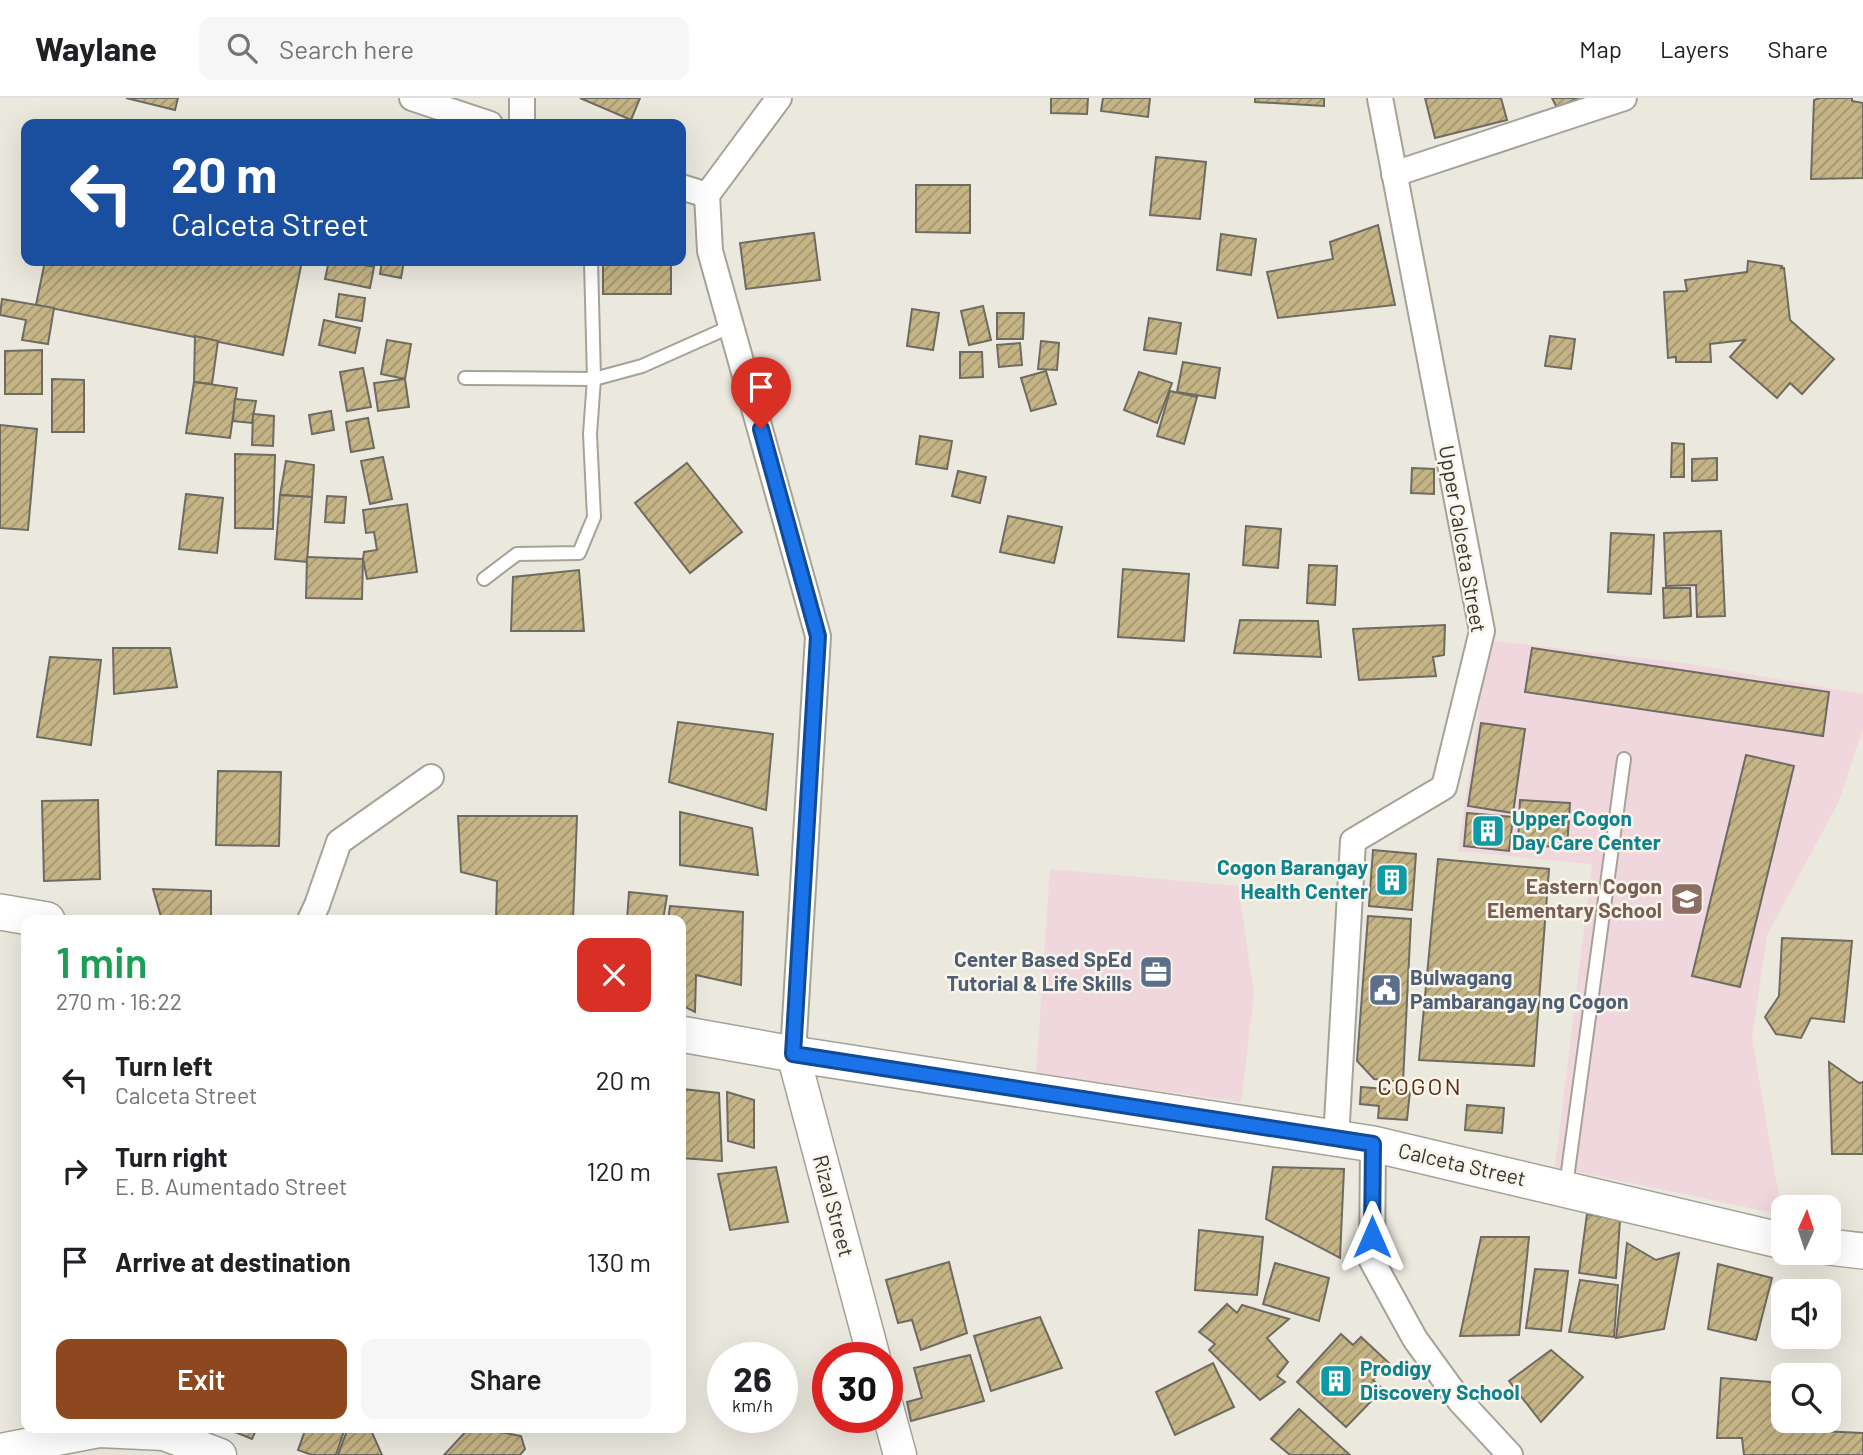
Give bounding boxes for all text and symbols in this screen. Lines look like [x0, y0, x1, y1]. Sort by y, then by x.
search box [199, 17, 689, 80]
text: Waylane [35, 28, 157, 68]
icon: search [223, 29, 261, 67]
text: Search here [279, 33, 414, 64]
text: Map [1579, 34, 1622, 63]
text: Layers [1660, 34, 1729, 63]
text: Share [1767, 34, 1828, 63]
text: 20 m [171, 144, 277, 203]
icon: left [56, 147, 147, 238]
text: Calceta Street [171, 204, 369, 242]
pin [731, 357, 791, 429]
icon: arrive [742, 368, 780, 406]
street label: Upper Calceta Street [1435, 443, 1492, 634]
place label: Upper Cogon Day Care Center [1512, 805, 1661, 854]
building icon: Upper Cogon Day Care Center [1469, 812, 1507, 850]
place label: Cogon Barangay Health Center [1217, 854, 1368, 903]
building icon: Cogon Barangay Health Center [1373, 861, 1411, 899]
place label: Eastern Cogon Elementary School [1487, 873, 1662, 922]
school or university icon: Eastern Cogon Elementary School [1668, 880, 1706, 918]
text: 1 min [56, 936, 148, 986]
button: close [577, 938, 651, 1012]
place label: Center Based SpEd Tutorial & Life Skills [947, 946, 1132, 995]
office icon: Center Based SpEd Tutorial & Life Skills [1137, 953, 1175, 991]
place label: Bulwagang Pambarangay ng Cogon [1410, 964, 1628, 1013]
public building icon: Bulwagang Pambarangay ng Cogon [1366, 971, 1404, 1009]
text: 270 m · 16:22 [56, 987, 182, 1015]
text: Turn left [115, 1050, 213, 1081]
icon: left [56, 1061, 94, 1099]
text: 20 m [596, 1064, 651, 1095]
district label: COGON [1377, 1071, 1463, 1100]
text: Calceta Street [115, 1081, 257, 1109]
street label: Calceta Street [1396, 1137, 1528, 1190]
text: Turn right [115, 1141, 228, 1172]
icon: right [56, 1152, 94, 1190]
street label: Rizal Street [809, 1152, 860, 1259]
text: 120 m [587, 1155, 651, 1186]
text: E. B. Aumentado Street [115, 1172, 347, 1200]
north arrow [1771, 1195, 1841, 1265]
map controls [1771, 1195, 1841, 1433]
position arrow [1335, 1200, 1409, 1274]
icon: arrive [56, 1243, 94, 1281]
text: Arrive at destination [115, 1246, 351, 1277]
text: 130 m [587, 1246, 651, 1277]
button: sound [1771, 1279, 1841, 1349]
button: Exit [56, 1339, 347, 1419]
button: Share [361, 1339, 651, 1419]
speed limit sign: 30 [812, 1342, 903, 1433]
place label: Prodigy Discovery School [1360, 1355, 1520, 1404]
text: 26 [733, 1357, 772, 1399]
building icon: Prodigy Discovery School [1317, 1362, 1355, 1400]
button: search [1771, 1363, 1841, 1433]
text: km/h [732, 1394, 773, 1416]

